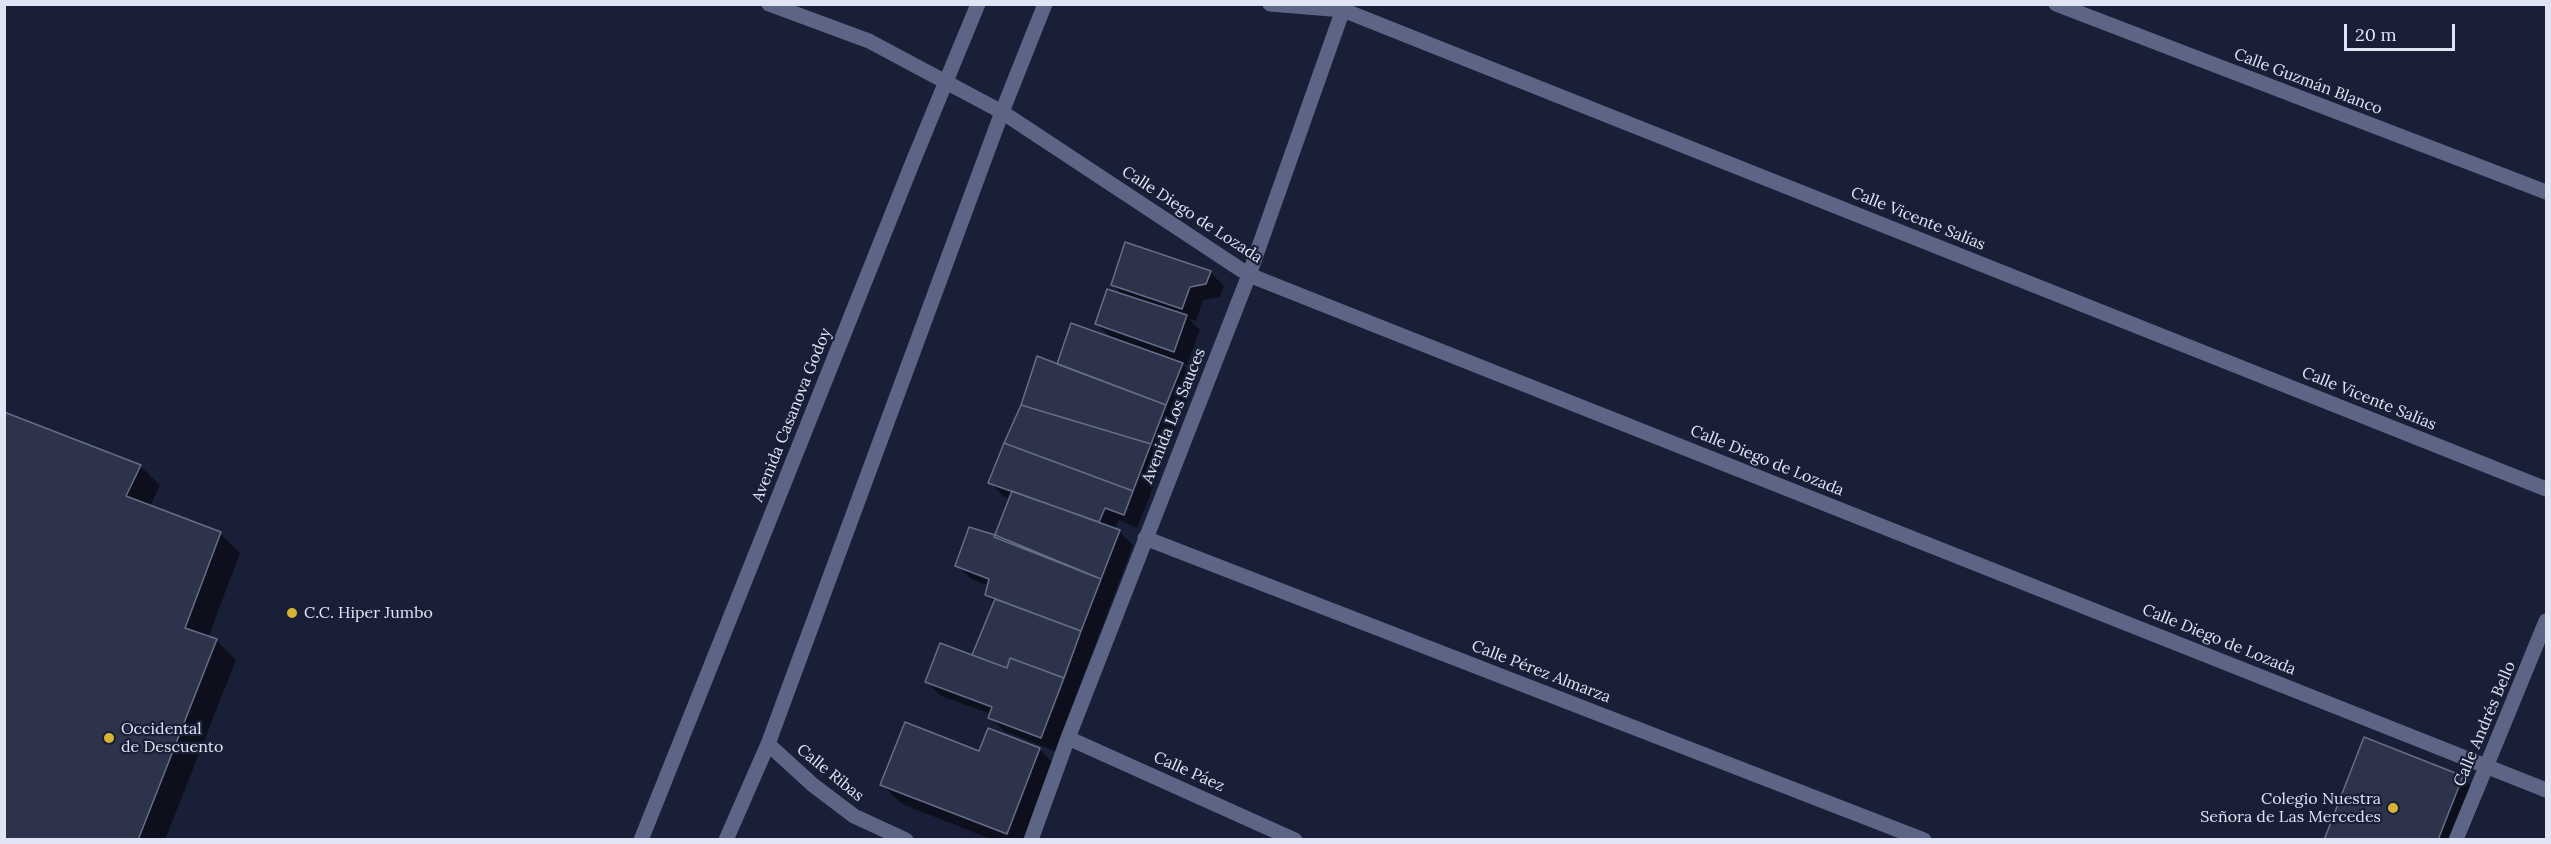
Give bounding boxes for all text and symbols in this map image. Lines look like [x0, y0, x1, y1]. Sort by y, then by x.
scale bar [2347, 12, 2458, 50]
text: 20 m [2355, 23, 2397, 46]
street label: Calle Guzmán Blanco [2231, 45, 2385, 119]
street label: Calle Diego de Lozada [1118, 162, 1266, 268]
street label: Calle Vicente Salías [1848, 183, 1988, 255]
street label: Avenida Casanova Godoy [748, 325, 836, 505]
street label: Avenida Los Sauces [1138, 346, 1210, 486]
street label: Calle Vicente Salías [2299, 363, 2439, 435]
street label: Calle Diego de Lozada [1687, 421, 1847, 501]
street label: Calle Diego de Lozada [2139, 600, 2299, 680]
place label: C.C. Hiper Jumbo [304, 603, 433, 623]
marker: C.C. Hiper Jumbo [285, 606, 299, 620]
street label: Calle Pérez Almarza [1469, 637, 1613, 707]
street label: Calle Andrés Bello [2450, 659, 2520, 789]
place label: Occidental de Descuento [121, 719, 223, 757]
marker: Occidental de Descuento [102, 731, 116, 745]
street label: Calle Ribas [793, 740, 867, 806]
street label: Calle Páez [1151, 748, 1227, 796]
place label: Colegio Nuestra Señora de Las Mercedes [2200, 789, 2381, 827]
marker: Colegio Nuestra Señora de Las Mercedes [2386, 801, 2400, 815]

